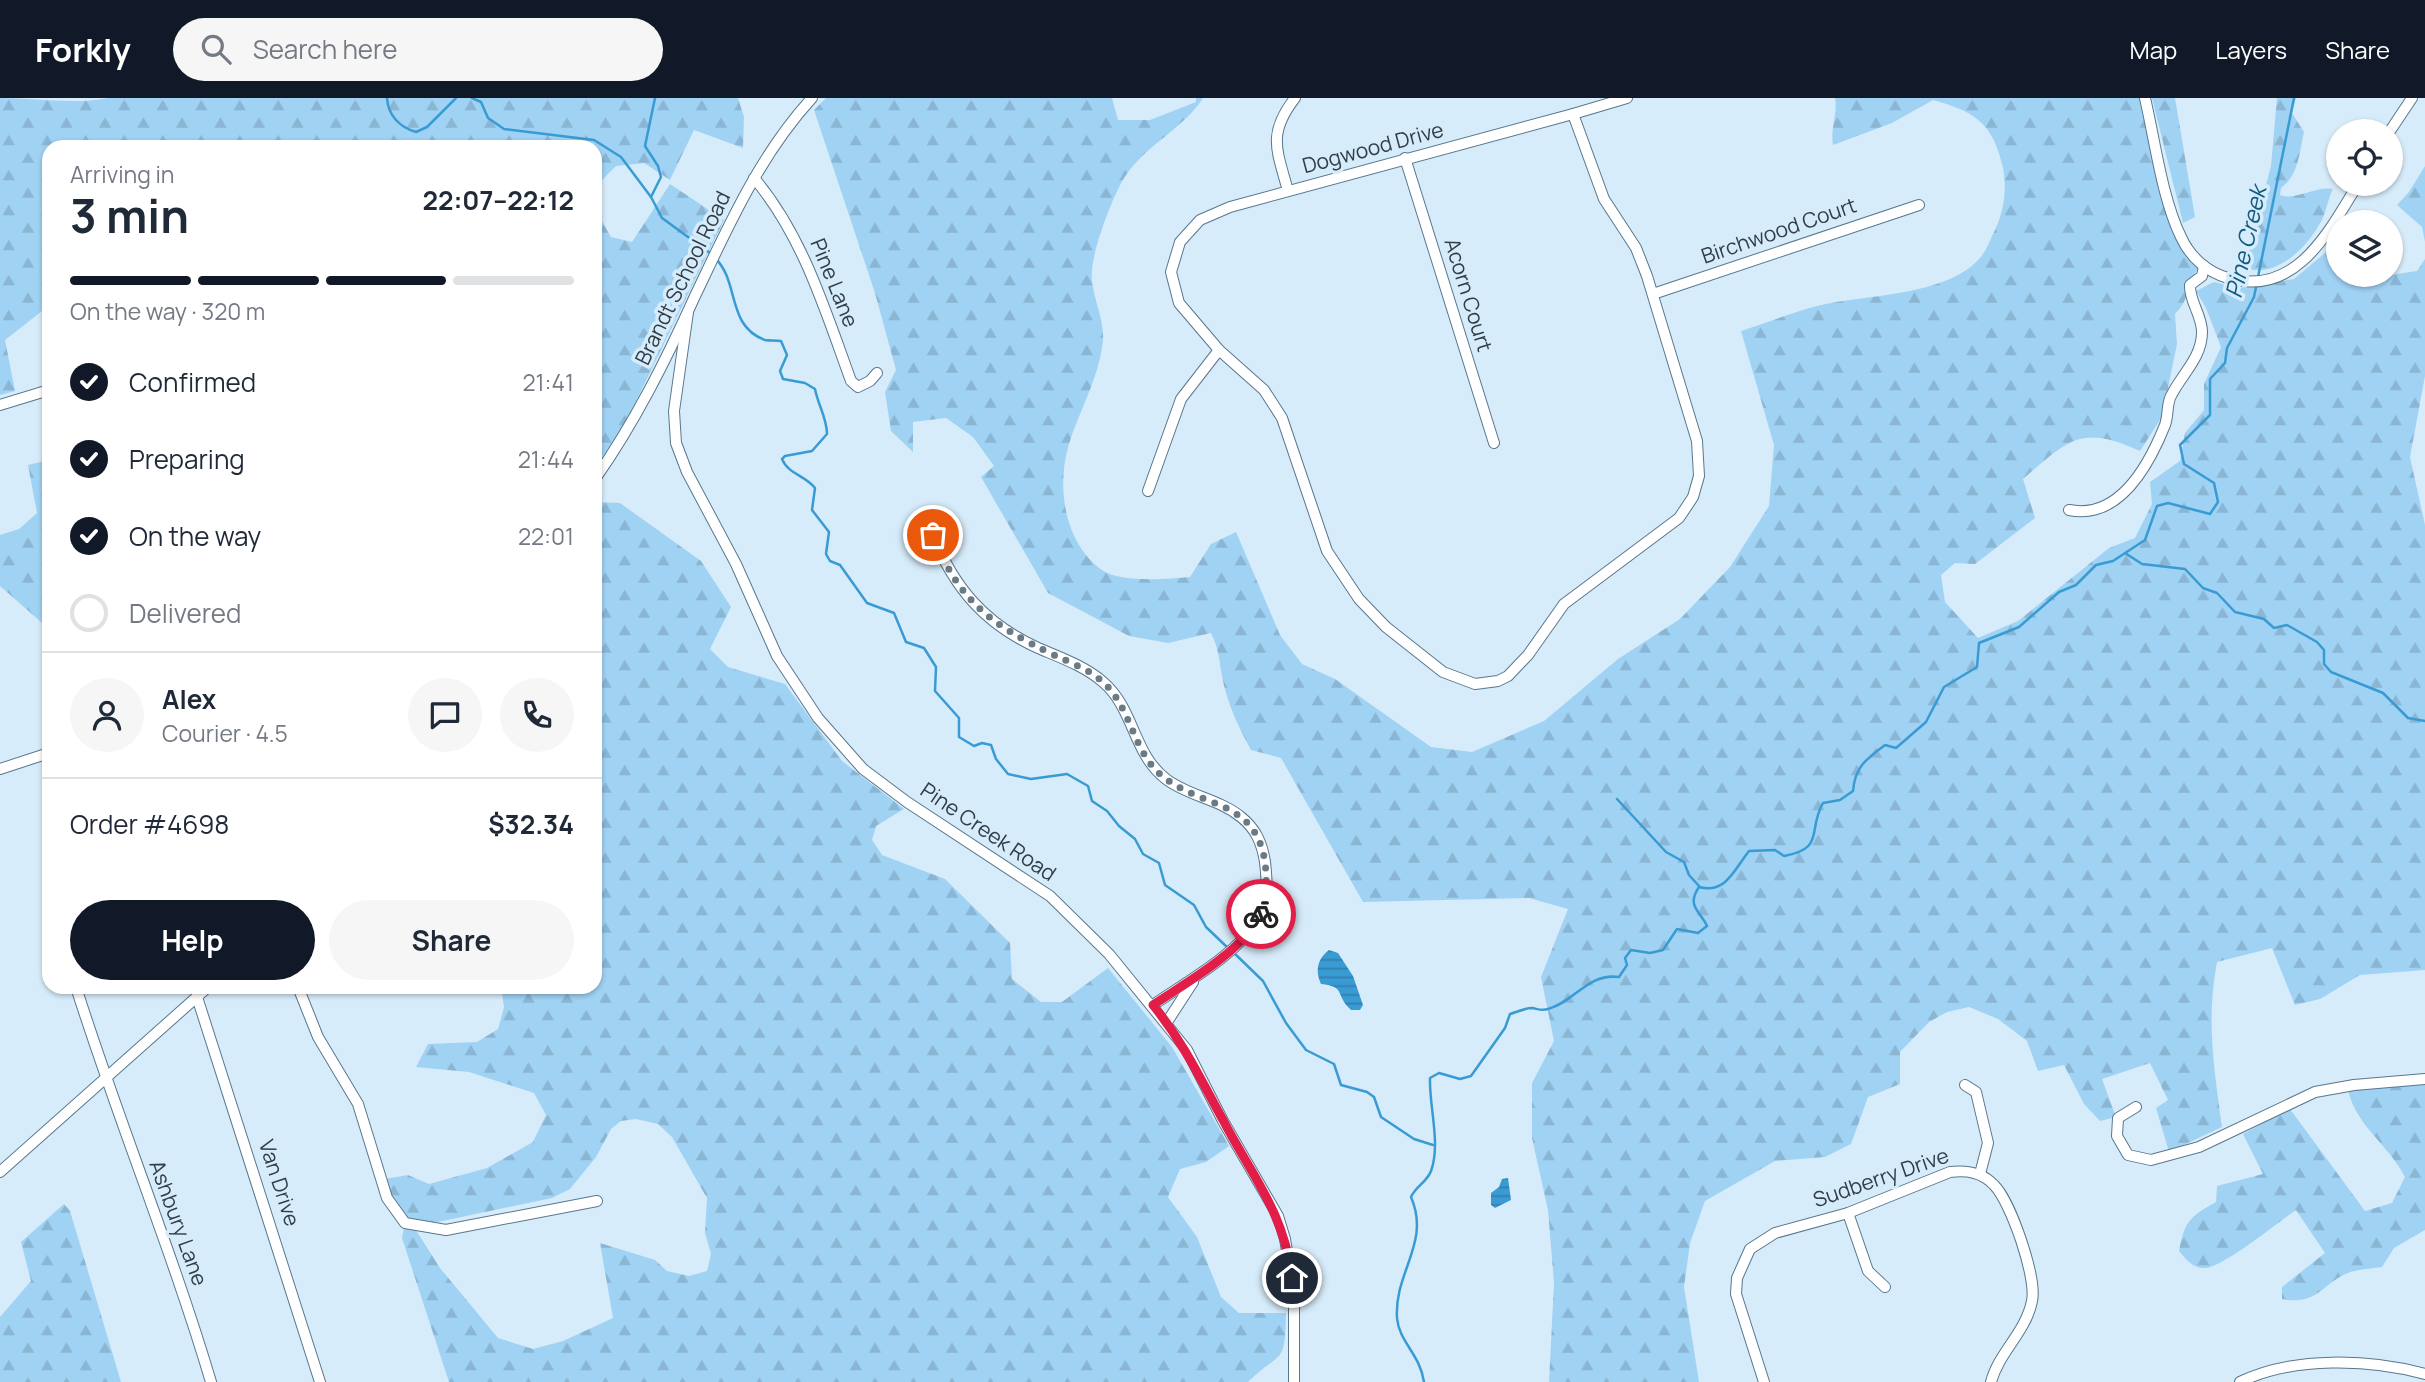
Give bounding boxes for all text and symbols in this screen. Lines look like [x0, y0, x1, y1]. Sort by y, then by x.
search box [173, 18, 663, 81]
text: Forkly [35, 27, 131, 72]
icon: search [197, 30, 235, 68]
text: Search here [253, 31, 397, 67]
text: Map [2130, 33, 2177, 66]
text: Layers [2215, 33, 2287, 66]
text: Share [2325, 33, 2390, 66]
street label: Dogwood Drive [1299, 115, 1447, 179]
map controls [2326, 119, 2403, 287]
button: locate [2326, 119, 2403, 196]
text: Arriving in [70, 158, 175, 190]
water label: Pine Creek [2217, 179, 2274, 301]
text: 22:07–22:12 [422, 182, 574, 218]
text: 3 min [70, 184, 189, 247]
street label: Brandt School Road [628, 186, 736, 369]
street label: Birchwood Court [1697, 190, 1860, 270]
button: layers [2326, 210, 2403, 287]
street label: Pine Lane [804, 234, 865, 331]
street label: Acorn Court [1438, 235, 1499, 355]
text: On the way · 320 m [70, 295, 265, 327]
icon: check [70, 363, 108, 401]
text: Confirmed [129, 364, 256, 400]
text: 21:41 [523, 366, 574, 398]
icon: check [70, 440, 108, 478]
text: Preparing [129, 441, 245, 477]
text: 21:44 [518, 443, 574, 475]
pin [903, 505, 963, 565]
icon: bag [914, 516, 952, 554]
icon: check [70, 517, 108, 555]
text: On the way [129, 518, 261, 554]
text: 22:01 [518, 520, 574, 552]
text: Delivered [129, 595, 241, 631]
button: person [70, 678, 144, 752]
button: chat [408, 678, 482, 752]
button: phone [500, 678, 574, 752]
text: Alex [162, 681, 216, 717]
text: Courier · 4.5 [162, 717, 288, 749]
street label: Pine Creek Road [915, 775, 1062, 887]
text: Order #4698 [70, 806, 229, 842]
text: $32.34 [488, 806, 574, 842]
courier [1226, 879, 1296, 949]
icon: bike [1242, 895, 1280, 933]
button: Help [70, 900, 315, 980]
button: Share [329, 900, 574, 980]
street label: Van Drive [253, 1136, 307, 1229]
street label: Sudberry Drive [1809, 1141, 1952, 1213]
street label: Ashbury Lane [143, 1156, 215, 1289]
pin [1262, 1248, 1322, 1308]
icon: home [1273, 1259, 1311, 1297]

